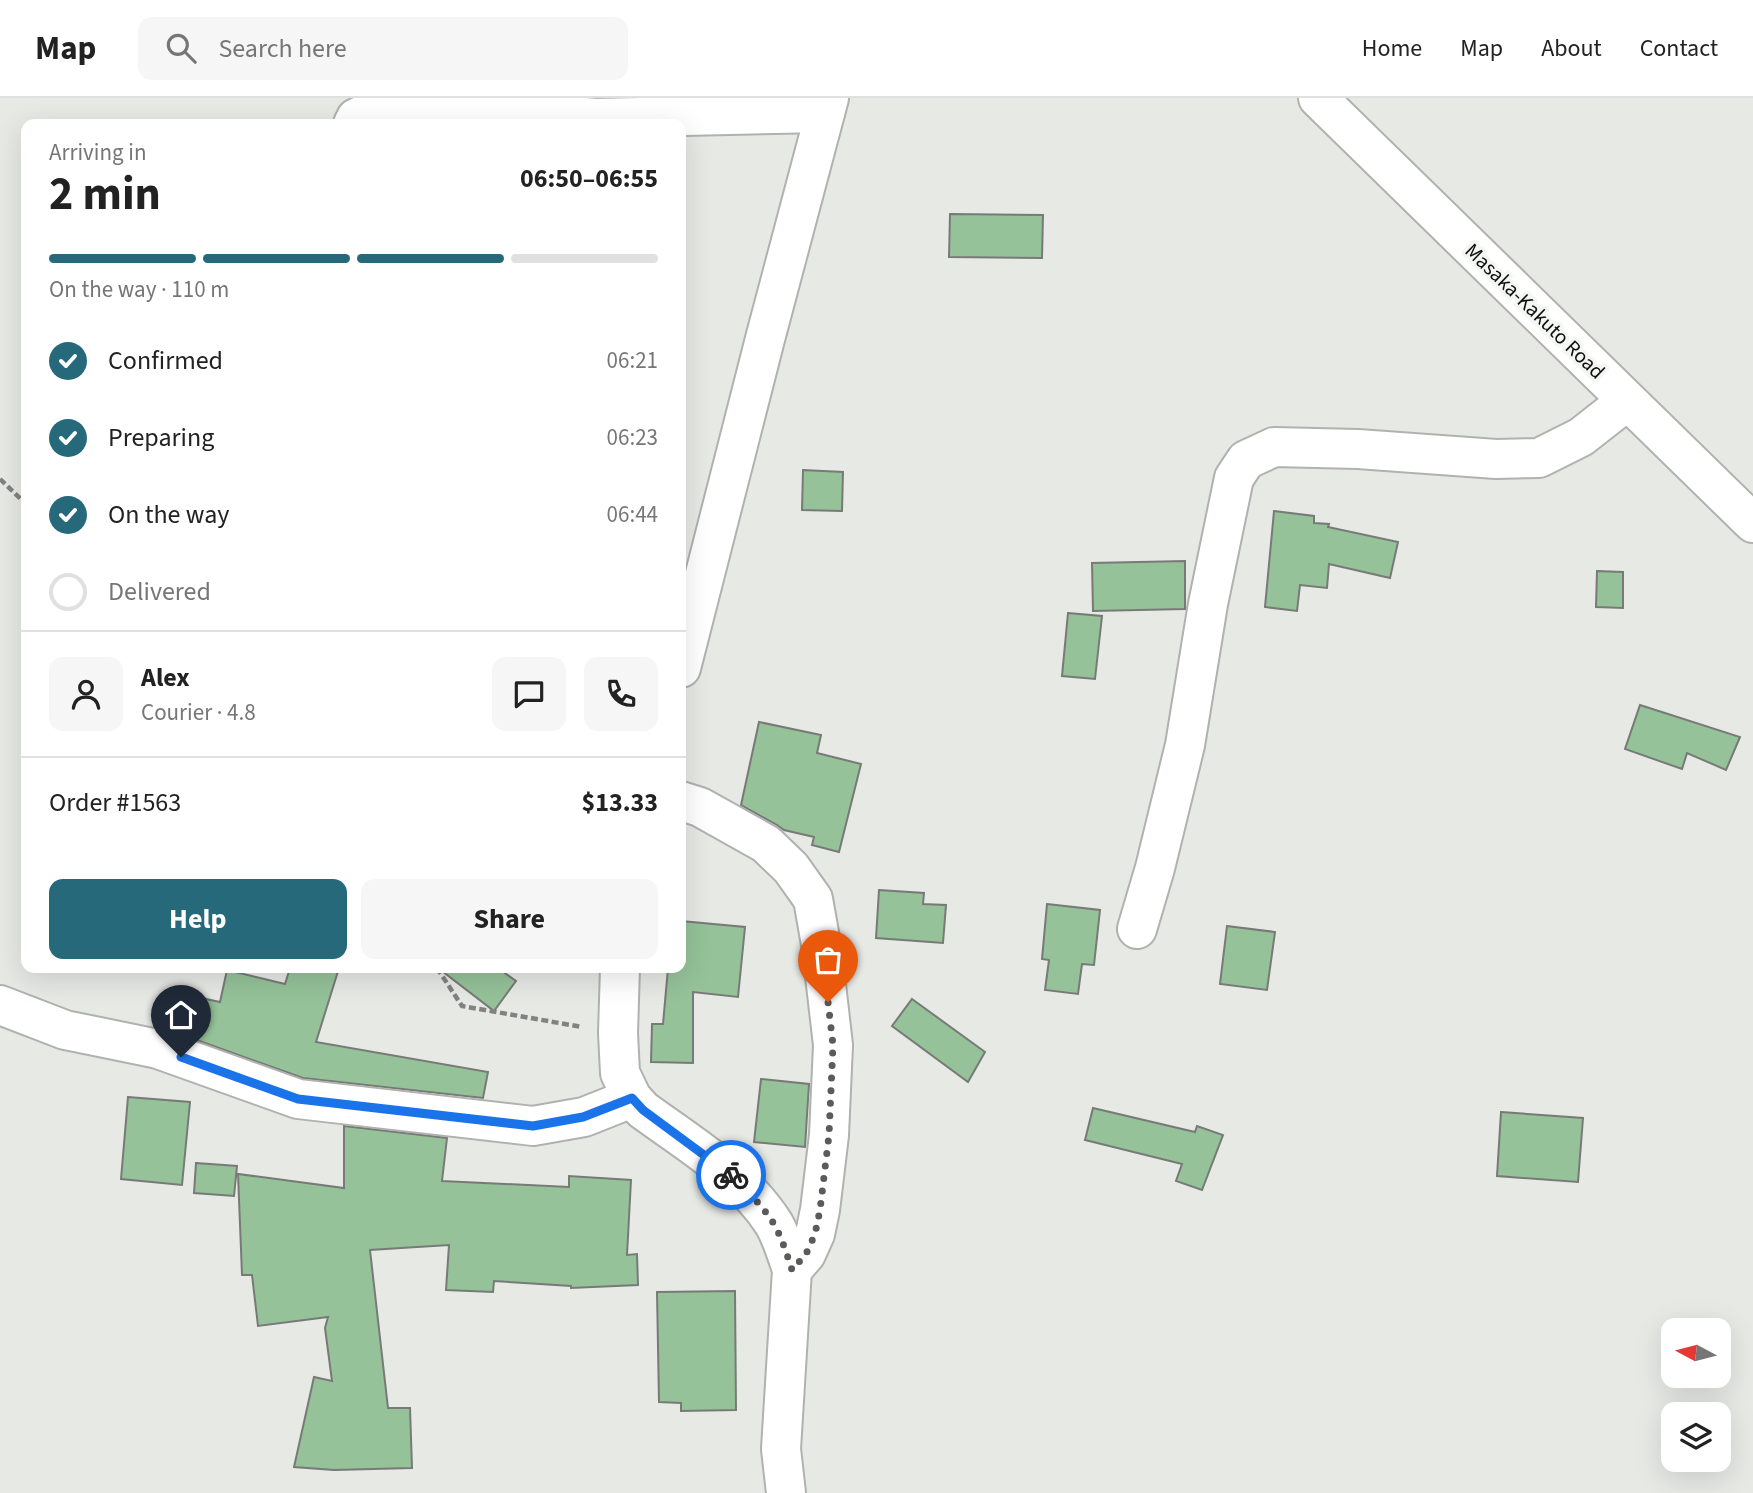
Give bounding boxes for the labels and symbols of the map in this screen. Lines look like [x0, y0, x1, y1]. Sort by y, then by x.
street label: Masaka-Kakuto Road [1458, 236, 1612, 386]
pin [798, 930, 858, 1002]
pin [151, 985, 211, 1057]
courier [696, 1140, 766, 1210]
north arrow [1661, 1318, 1731, 1388]

